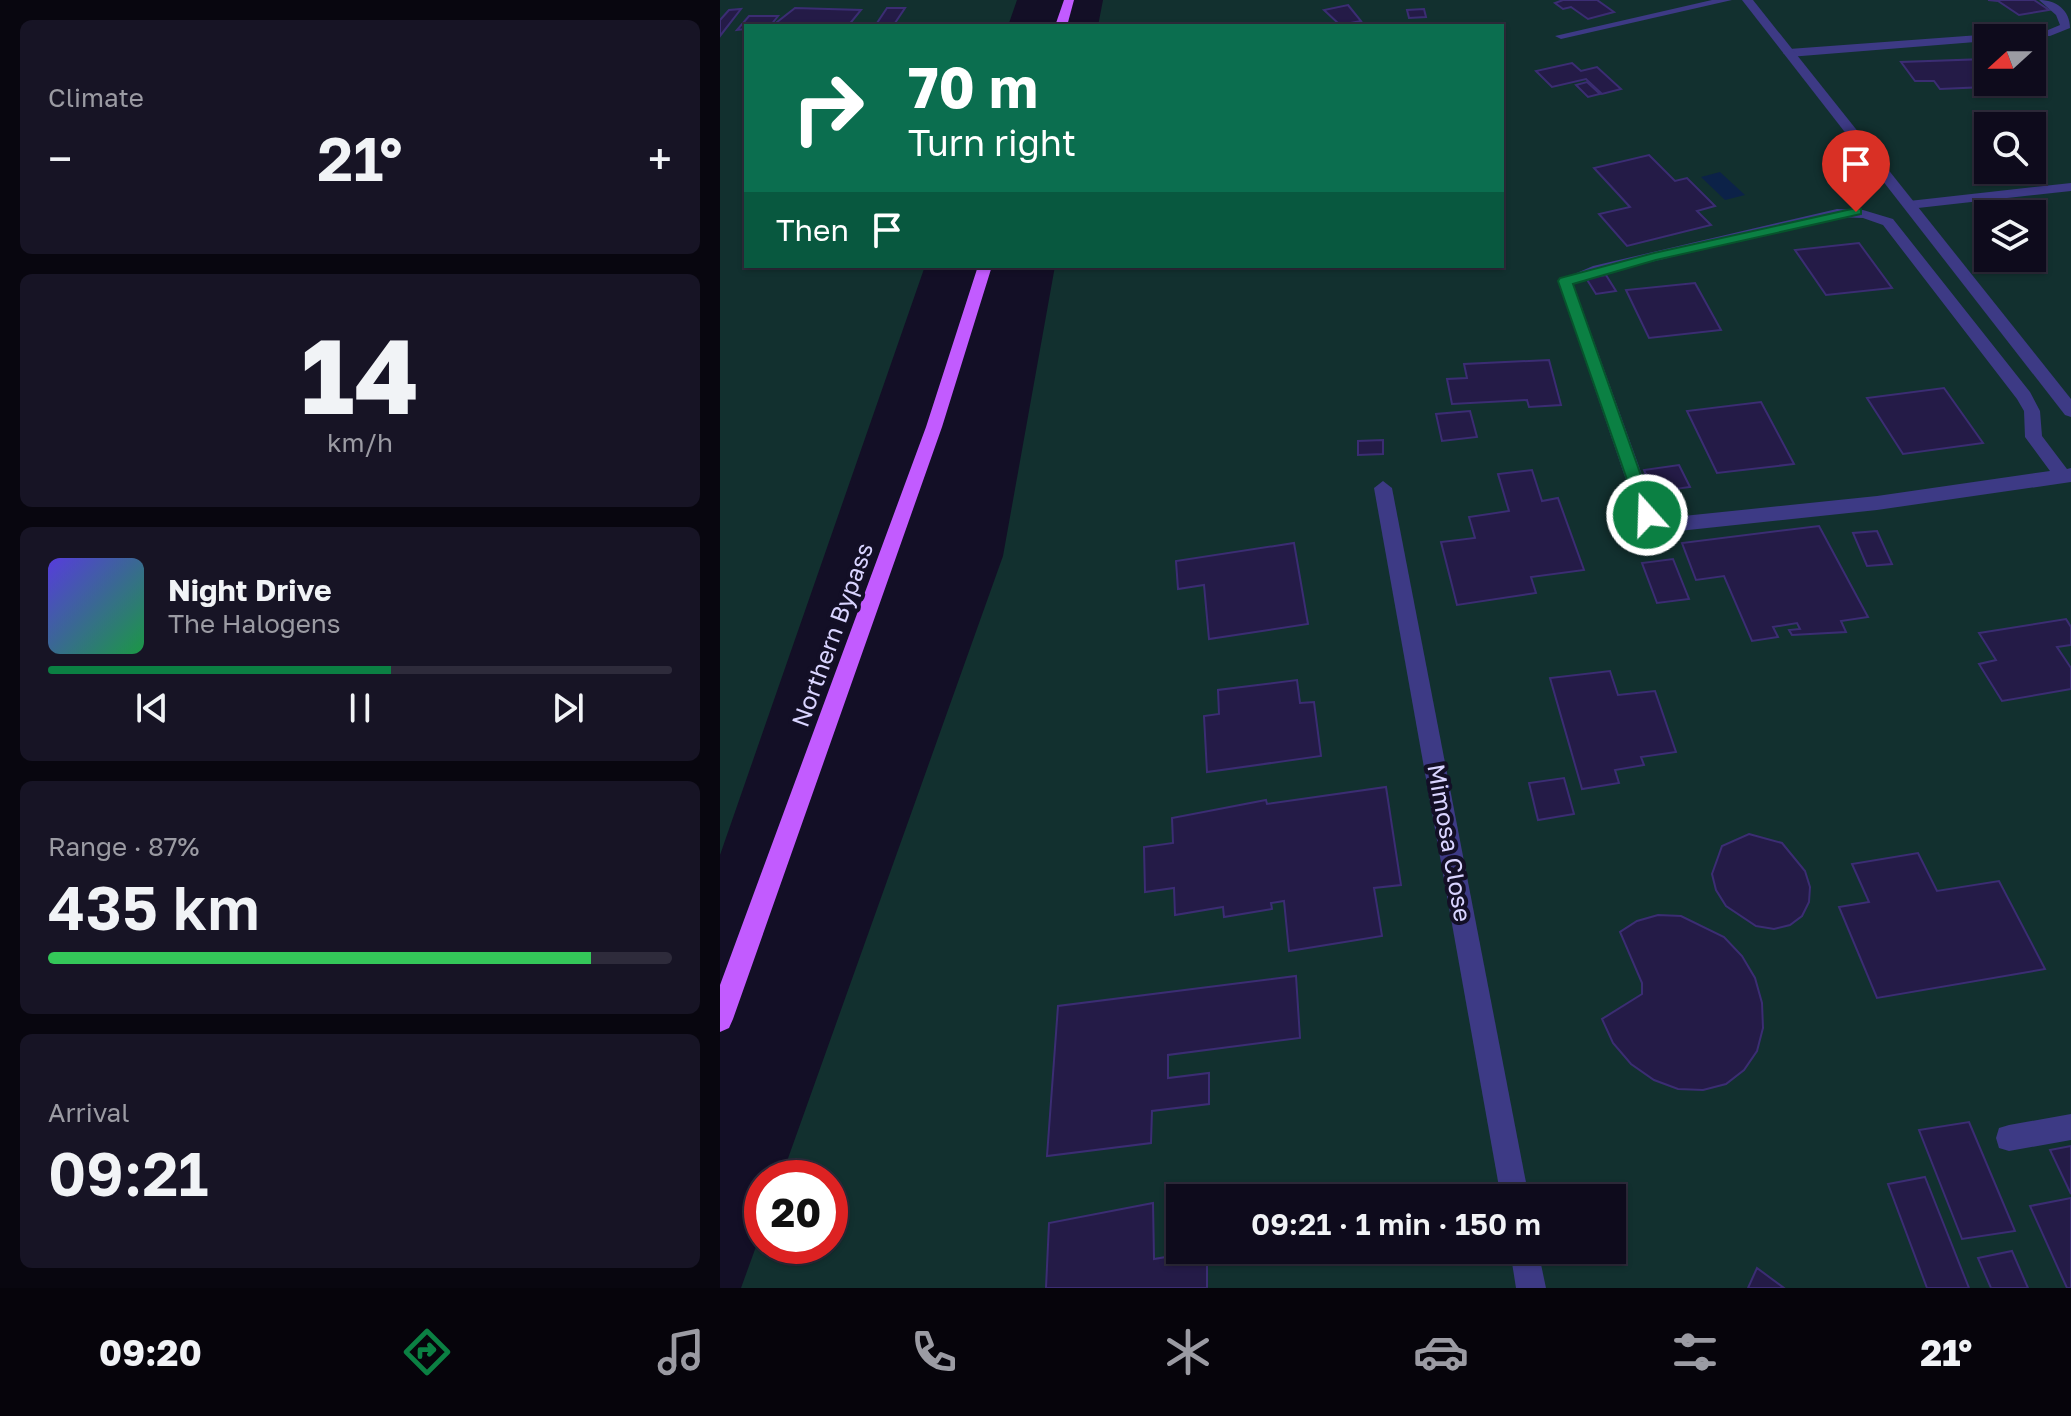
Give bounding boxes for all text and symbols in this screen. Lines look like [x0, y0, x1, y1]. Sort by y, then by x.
north arrow [1974, 24, 2046, 96]
map controls [1974, 24, 2046, 272]
text: 70 m [908, 53, 1038, 120]
icon: right [776, 56, 880, 160]
text: Climate [48, 82, 144, 113]
button: search [1974, 112, 2046, 184]
text: Turn right [908, 121, 1076, 164]
text: 21° [317, 122, 403, 194]
pin [1822, 130, 1890, 212]
text: − [48, 132, 72, 185]
text: + [648, 132, 672, 185]
icon: arrive [1834, 142, 1878, 186]
button: layers [1974, 200, 2046, 272]
icon: arrive [865, 208, 909, 252]
text: Then [776, 212, 849, 248]
text: 14 [301, 312, 419, 437]
text: km/h [327, 427, 393, 458]
position arrow [1605, 473, 1689, 557]
street label: Northern Bypass [785, 538, 878, 731]
text: Night Drive [168, 572, 332, 608]
text: The Halogens [168, 608, 341, 639]
icon: previous [130, 686, 174, 730]
icon: pause [338, 686, 382, 730]
icon: next [546, 686, 590, 730]
street label: Mimosa Close [1422, 762, 1479, 924]
text: Range · 87% [48, 831, 199, 862]
text: 435 km [48, 871, 260, 943]
text: Arrival [48, 1097, 129, 1128]
text: 09:21 [48, 1137, 209, 1209]
speed limit sign: 20 [744, 1160, 848, 1264]
text: 09:21 · 1 min · 150 m [1251, 1206, 1541, 1242]
icon: directions [399, 1324, 455, 1380]
icon: music [653, 1324, 709, 1380]
icon: phone [906, 1324, 962, 1380]
icon: climate [1160, 1324, 1216, 1380]
icon: car [1413, 1324, 1469, 1380]
icon: filters [1667, 1324, 1723, 1380]
text: 09:20 [99, 1331, 202, 1374]
text: 21° [1920, 1331, 1972, 1374]

